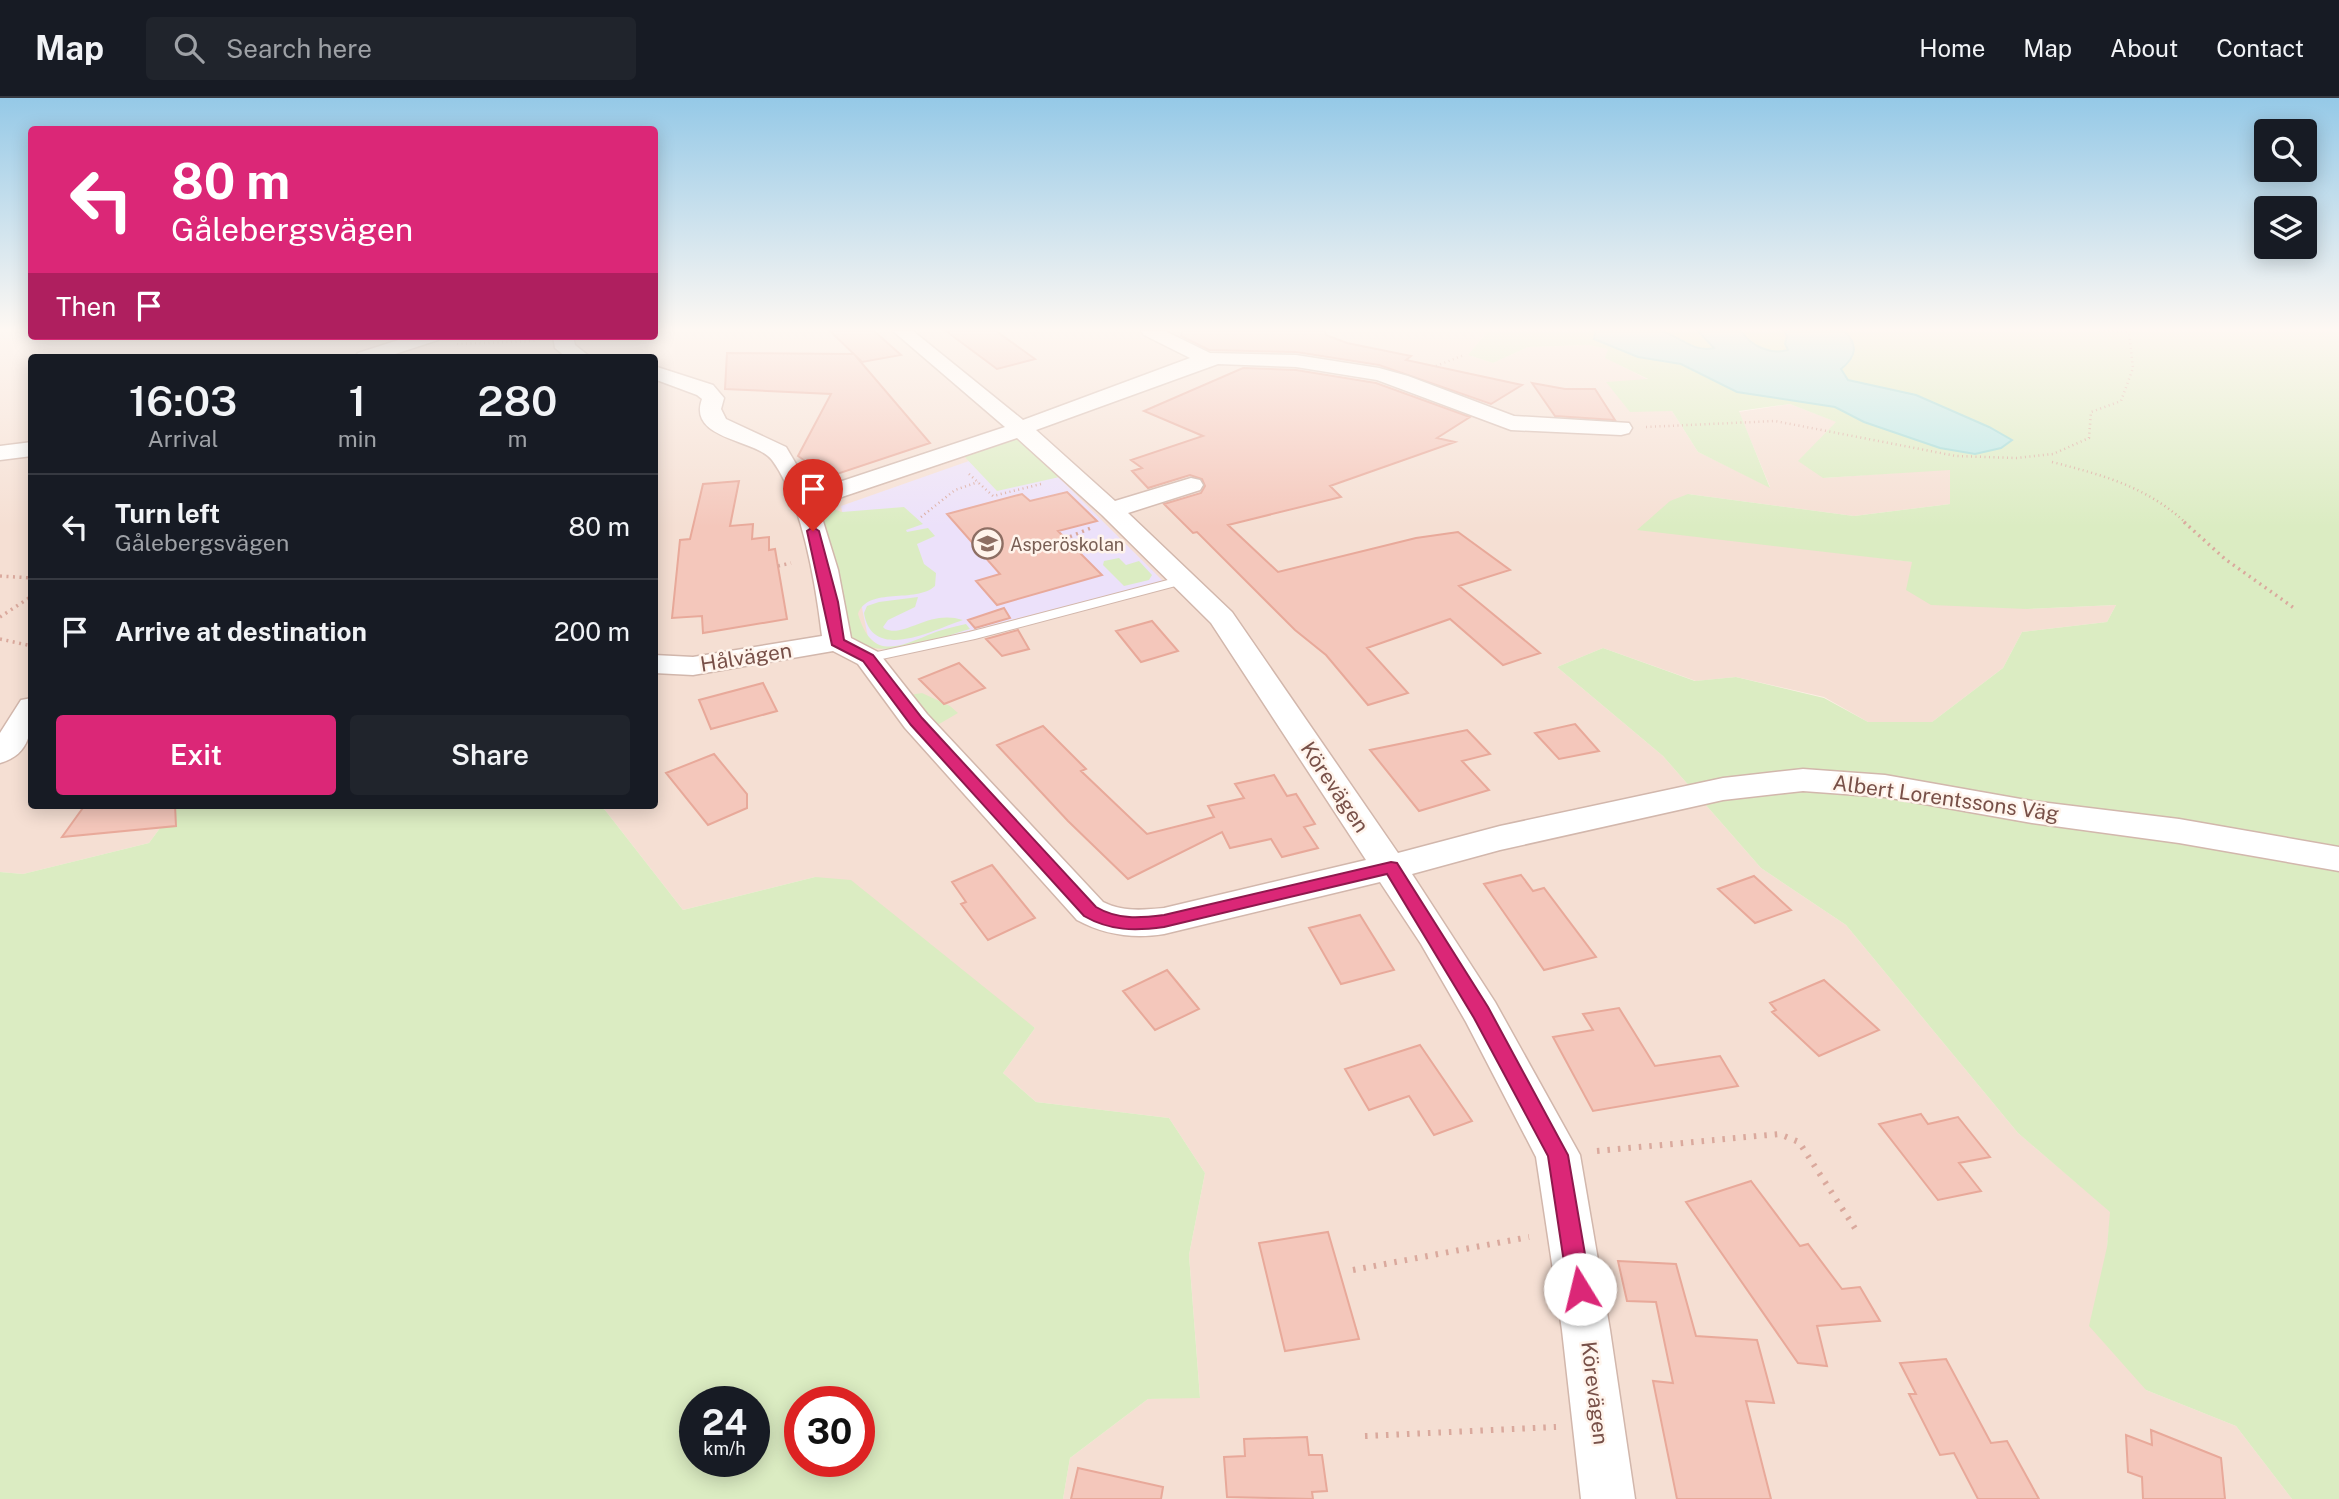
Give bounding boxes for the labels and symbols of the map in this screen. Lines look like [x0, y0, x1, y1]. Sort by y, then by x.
pin [783, 459, 843, 531]
school or university icon: Asperöskolan [970, 527, 1004, 561]
place label: Asperöskolan [1010, 534, 1124, 555]
street label: Hålvägen [698, 637, 794, 677]
street label: Körevägen [1296, 737, 1374, 837]
street label: Albert Lorentssons Väg [1831, 770, 2061, 826]
position arrow [1543, 1252, 1617, 1326]
street label: Körevägen [1576, 1340, 1614, 1446]
speed limit sign: 30 [784, 1386, 875, 1477]

